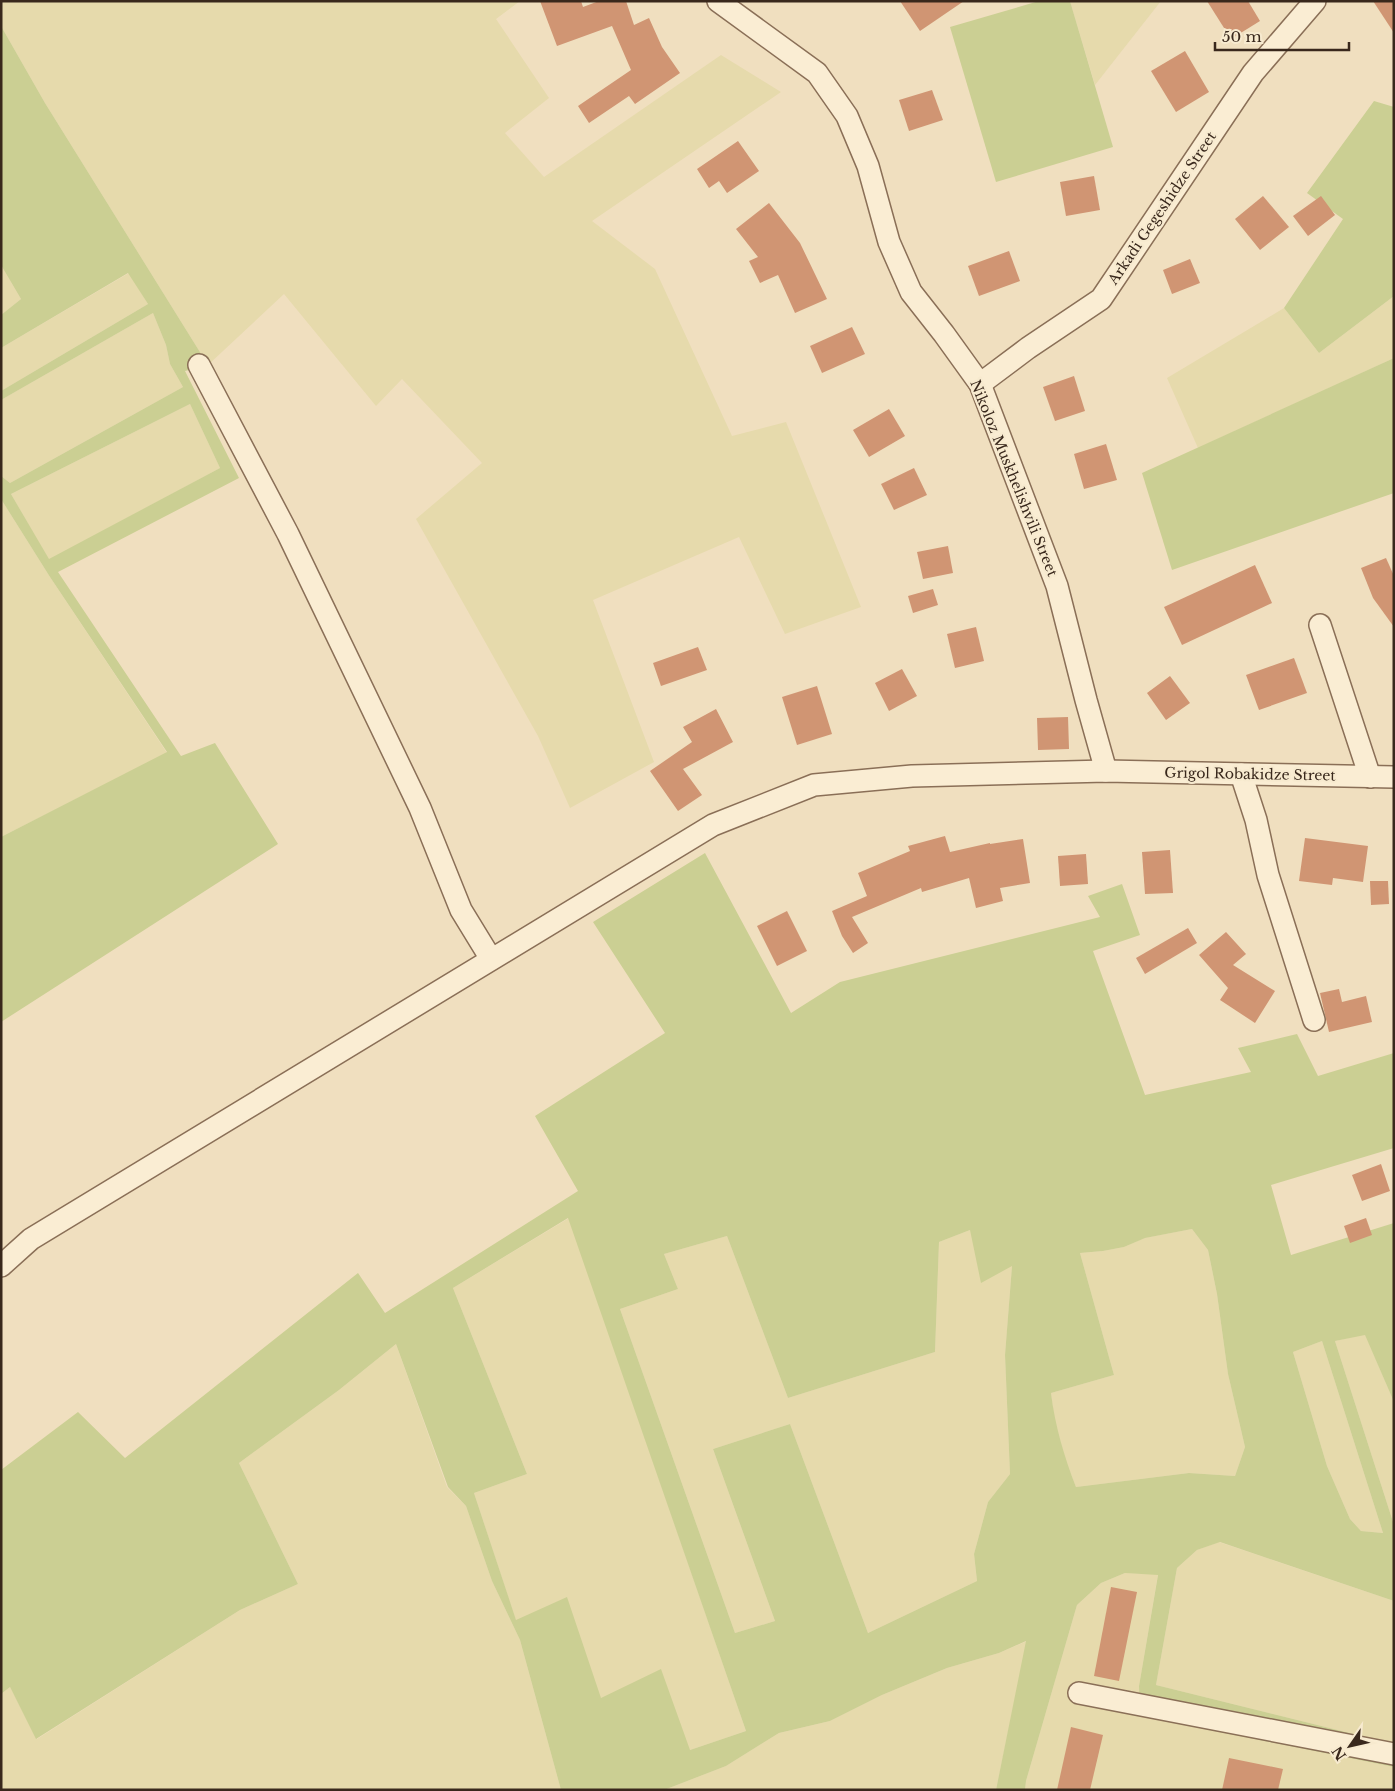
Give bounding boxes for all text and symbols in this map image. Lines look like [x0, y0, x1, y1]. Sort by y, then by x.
scale bar [1215, 20, 1349, 52]
text: 50 m [1222, 27, 1262, 46]
street label: Arkadi Gegeshidze Street [1103, 127, 1220, 289]
street label: Nikoloz Muskhelishvili Street [966, 377, 1062, 580]
street label: Grigol Robakidze Street [1164, 764, 1337, 785]
north arrow [1325, 1721, 1375, 1771]
text: N [1328, 1743, 1350, 1764]

